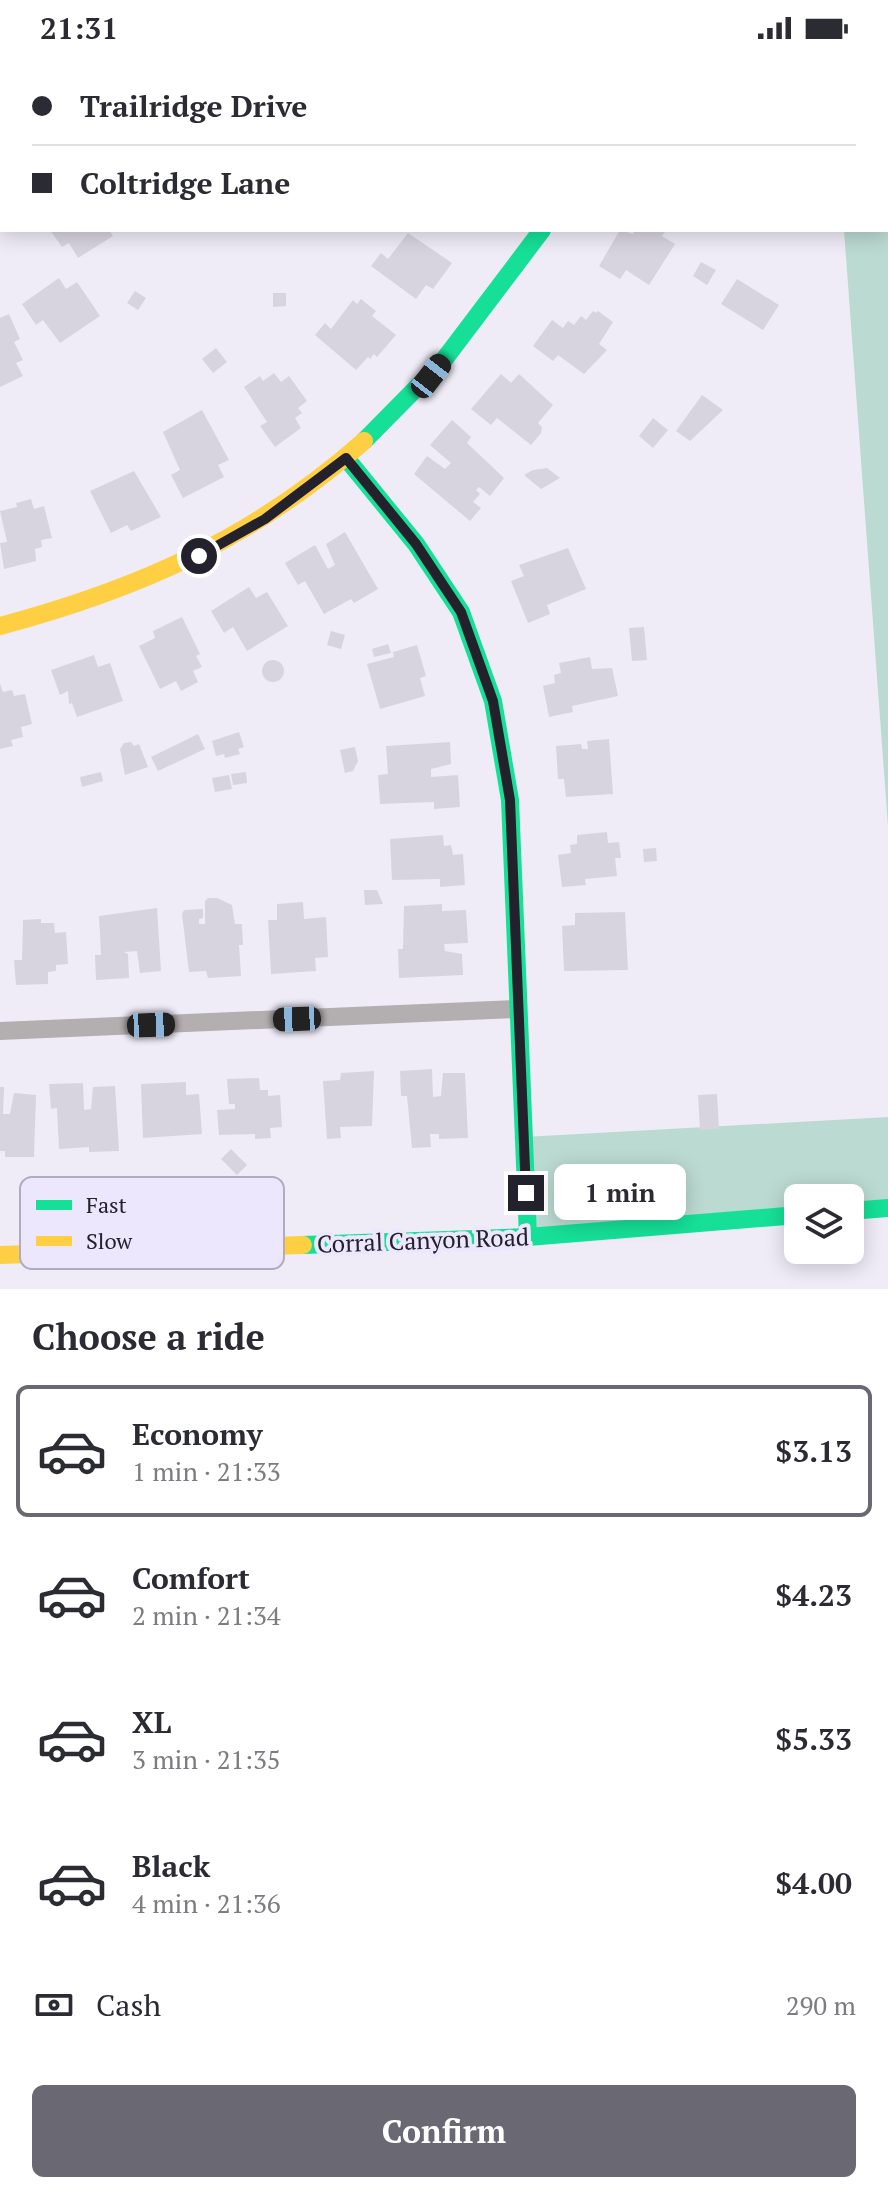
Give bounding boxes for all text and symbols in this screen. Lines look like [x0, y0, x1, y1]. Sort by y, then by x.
text: 21:31 [40, 8, 118, 48]
text: Trailridge Drive [80, 86, 307, 126]
text: Coltridge Lane [80, 163, 290, 203]
car [407, 350, 455, 402]
route start [181, 538, 217, 574]
car [273, 1006, 321, 1032]
car [127, 1012, 175, 1038]
callout: 1 min [554, 1165, 686, 1221]
route end [508, 1175, 544, 1211]
text: 1 min [584, 1175, 656, 1209]
legend [20, 1177, 284, 1269]
map controls [784, 1184, 864, 1264]
button: layers [784, 1184, 864, 1264]
text: Fast [86, 1190, 127, 1219]
street label: Corral Canyon Road [316, 1220, 530, 1260]
text: Slow [86, 1226, 133, 1255]
text: Choose a ride [32, 1313, 265, 1360]
text: Economy [132, 1414, 263, 1454]
icon: car [36, 1415, 108, 1487]
text: $3.13 [775, 1431, 852, 1471]
text: 1 min · 21:33 [132, 1454, 281, 1488]
text: Comfort [132, 1558, 250, 1598]
icon: car [36, 1559, 108, 1631]
text: $4.23 [775, 1575, 852, 1615]
text: 2 min · 21:34 [132, 1598, 281, 1632]
text: XL [132, 1702, 171, 1742]
icon: car [36, 1703, 108, 1775]
text: $5.33 [775, 1719, 852, 1759]
text: 3 min · 21:35 [132, 1742, 281, 1776]
text: Black [132, 1846, 210, 1886]
icon: car [36, 1847, 108, 1919]
text: $4.00 [775, 1863, 852, 1903]
text: 4 min · 21:36 [132, 1886, 281, 1920]
icon: cash [32, 1983, 76, 2027]
text: Cash [96, 1985, 161, 2025]
text: 290 m [786, 1988, 856, 2022]
button: Confirm [32, 2085, 856, 2177]

